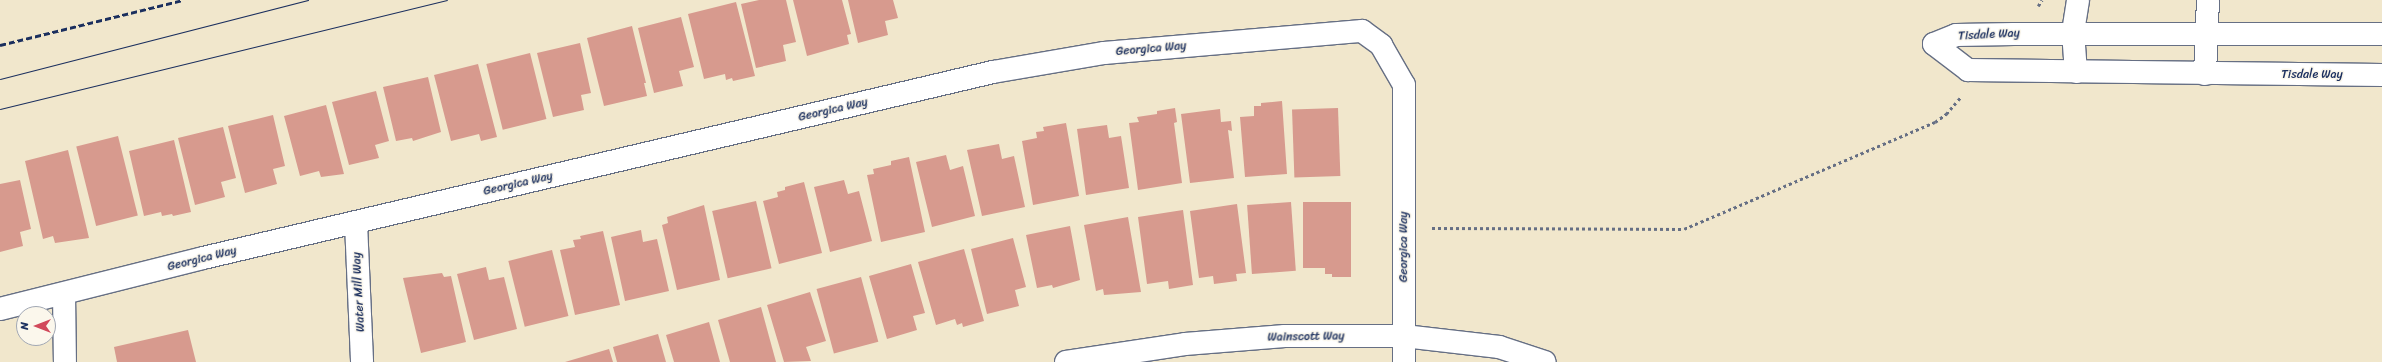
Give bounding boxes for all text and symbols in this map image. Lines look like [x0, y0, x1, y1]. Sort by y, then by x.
street label: Tisdale Way [1958, 26, 2020, 44]
street label: Georgica Way [1115, 39, 1187, 59]
street label: Tisdale Way [2281, 68, 2343, 82]
street label: Georgica Way [797, 95, 869, 125]
street label: Georgica Way [482, 169, 554, 199]
street label: Georgica Way [1397, 212, 1411, 282]
street label: Georgica Way [166, 243, 238, 275]
street label: Water Mill Way [350, 252, 368, 332]
north arrow [16, 306, 56, 346]
text: N [15, 322, 34, 330]
street label: Wainscott Way [1267, 329, 1345, 345]

